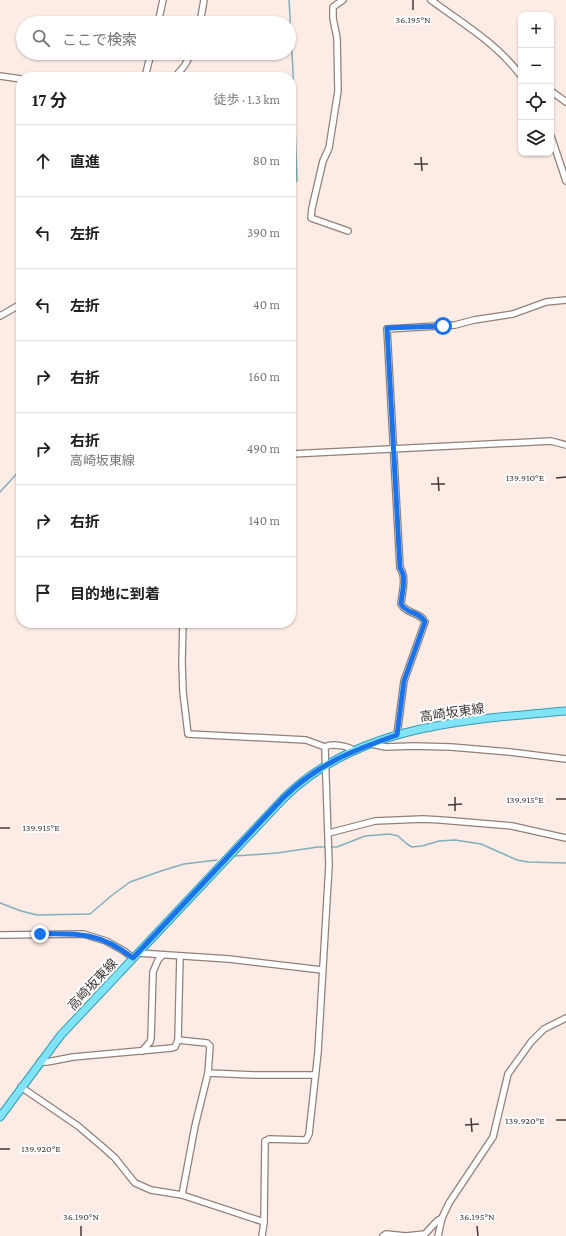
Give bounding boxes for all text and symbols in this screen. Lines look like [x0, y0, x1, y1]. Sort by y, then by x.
map controls [518, 12, 554, 156]
button: + [518, 12, 554, 48]
text: 36.195°N [395, 14, 431, 25]
search box [16, 16, 296, 60]
icon: search [30, 27, 52, 49]
text: ここで検索 [62, 32, 137, 48]
button: − [518, 48, 554, 84]
button: locate [518, 84, 554, 120]
text: 17 分 [32, 91, 67, 110]
text: 徒歩 · 1.3 km [213, 92, 280, 107]
button: layers [518, 120, 554, 156]
icon: ahead [32, 150, 54, 172]
text: 80 m [253, 153, 280, 168]
text: 直進 [70, 154, 100, 170]
icon: left [32, 222, 54, 244]
text: 390 m [247, 225, 280, 240]
text: 左折 [70, 226, 100, 242]
icon: left [32, 294, 54, 316]
text: 40 m [253, 297, 280, 312]
text: 左折 [70, 298, 100, 314]
route start [434, 317, 452, 335]
icon: right [32, 366, 54, 388]
text: 160 m [249, 369, 280, 384]
text: 右折 [70, 370, 100, 386]
text: 右折 [70, 433, 100, 449]
icon: right [32, 438, 54, 460]
text: 490 m [247, 441, 280, 456]
text: 高崎坂東線 [70, 453, 135, 468]
text: 139.910°E [506, 472, 545, 483]
icon: right [32, 510, 54, 532]
text: 140 m [249, 513, 280, 528]
text: 右折 [70, 514, 100, 530]
icon: arrive [32, 582, 54, 604]
text: 目的地に到着 [70, 586, 160, 602]
street label: 高崎坂東線 [419, 701, 485, 724]
text: 139.915°E [506, 794, 544, 805]
text: 139.915°E [22, 822, 60, 833]
route end [31, 925, 49, 943]
street label: 高崎坂東線 [65, 955, 120, 1013]
text: 139.920°E [505, 1115, 545, 1126]
text: 139.920°E [21, 1143, 61, 1154]
text: 36.190°N [63, 1211, 100, 1222]
text: 36.195°N [459, 1211, 495, 1222]

